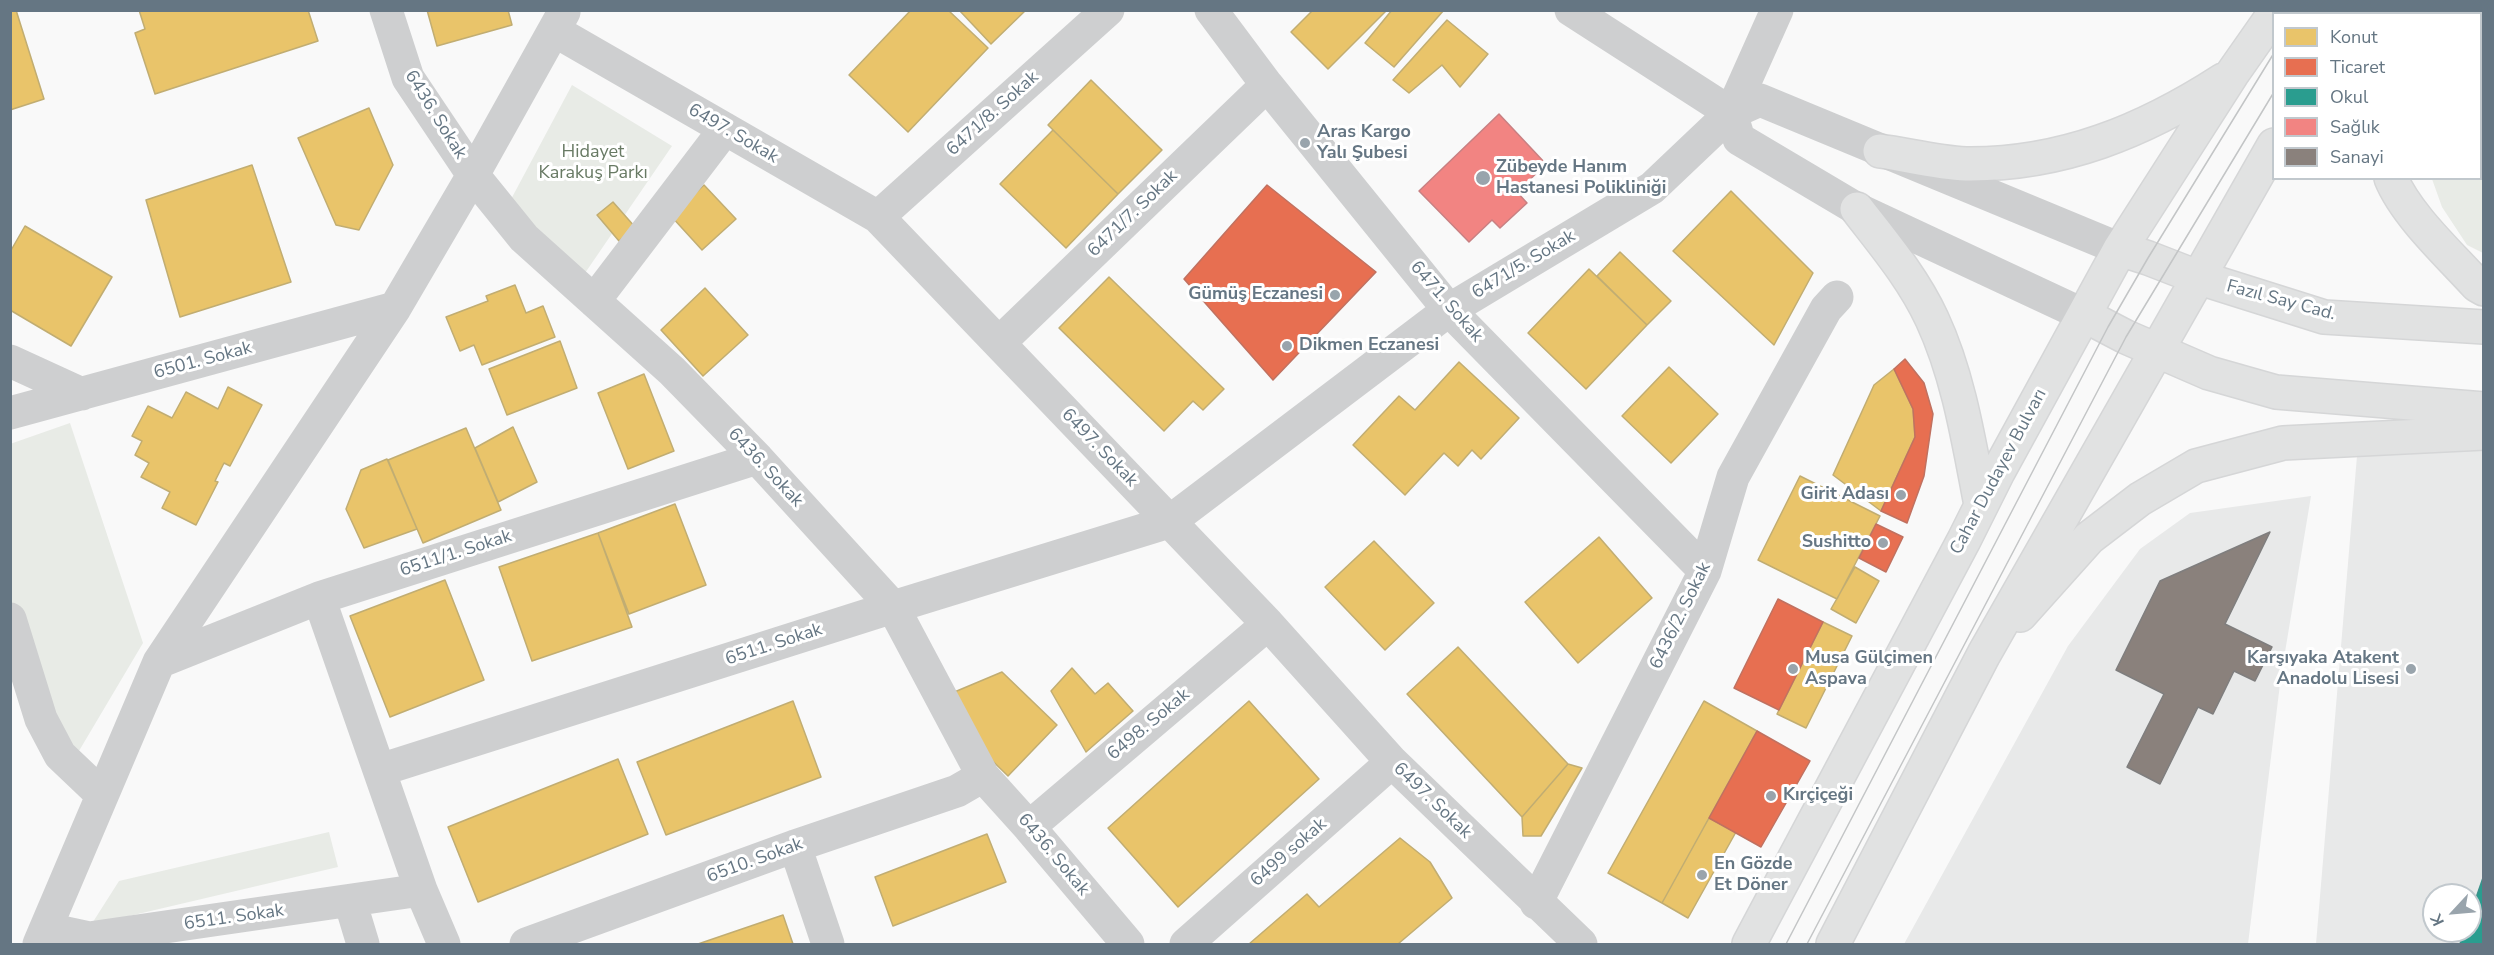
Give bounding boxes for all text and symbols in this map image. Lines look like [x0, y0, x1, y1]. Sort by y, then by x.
legend [2272, 12, 2482, 180]
text: Konut [2330, 25, 2378, 49]
text: Ticaret [2330, 55, 2385, 79]
street label: 6436. Sokak [399, 67, 471, 163]
street label: 6471/8. Sokak [943, 67, 1043, 161]
text: Okul [2330, 85, 2368, 109]
street label: 6497. Sokak [684, 100, 782, 168]
text: Sağlık [2330, 115, 2380, 139]
place label: Aras Kargo Yalı Şubesi [1317, 122, 1411, 164]
marker: Aras Kargo Yalı Şubesi [1298, 136, 1312, 150]
park label: Hidayet Karakuş Parkı [538, 142, 648, 184]
text: Sanayi [2330, 145, 2384, 169]
place label: Zübeyde Hanım Hastanesi Polikliniği [1496, 157, 1666, 200]
street label: 6471/7. Sokak [1084, 166, 1182, 262]
marker: Zübeyde Hanım Hastanesi Polikliniği [1474, 169, 1492, 187]
street label: 6471/5. Sokak [1469, 226, 1579, 304]
street label: 6471. Sokak [1405, 257, 1487, 347]
street label: Fazıl Say Cad. [2224, 276, 2338, 326]
place label: Gümüş Eczanesi [1188, 284, 1323, 306]
marker: Gümüş Eczanesi [1328, 288, 1342, 302]
place label: Dikmen Eczanesi [1299, 335, 1439, 357]
street label: 6501. Sokak [152, 338, 254, 384]
marker: Dikmen Eczanesi [1280, 339, 1294, 353]
street label: Cahar Dudayev Bulvarı [1946, 385, 2052, 559]
street label: 6497. Sokak [1056, 404, 1142, 492]
street label: 6436. Sokak [723, 424, 807, 512]
place label: Girit Adası [1800, 484, 1889, 506]
marker: Girit Adası [1894, 488, 1908, 502]
street label: 6511/1. Sokak [397, 526, 515, 582]
place label: Sushitto [1802, 532, 1871, 554]
marker: Sushitto [1876, 536, 1890, 550]
street label: 6436/2. Sokak [1646, 559, 1716, 673]
street label: 6511. Sokak [723, 619, 825, 671]
place label: Musa Gülçimen Aspava [1805, 648, 1933, 690]
place label: Karşıyaka Atakent Anadolu Lisesi [2247, 648, 2399, 690]
marker: Musa Gülçimen Aspava [1786, 662, 1800, 676]
marker: Karşıyaka Atakent Anadolu Lisesi [2404, 662, 2418, 676]
street label: 6498. Sokak [1104, 684, 1194, 766]
street label: 6497. Sokak [1388, 758, 1476, 844]
place label: Kırçiçeği [1783, 785, 1853, 807]
marker: Kırçiçeği [1764, 789, 1778, 803]
street label: 6436. Sokak [1012, 810, 1094, 900]
street label: 6499 sokak [1246, 814, 1332, 892]
street label: 6510. Sokak [704, 834, 806, 888]
place label: En Gözde Et Döner [1714, 854, 1793, 896]
marker: En Gözde Et Döner [1695, 868, 1709, 882]
north arrow [2422, 883, 2482, 943]
street label: 6511. Sokak [183, 900, 285, 936]
text: K [2425, 910, 2450, 930]

